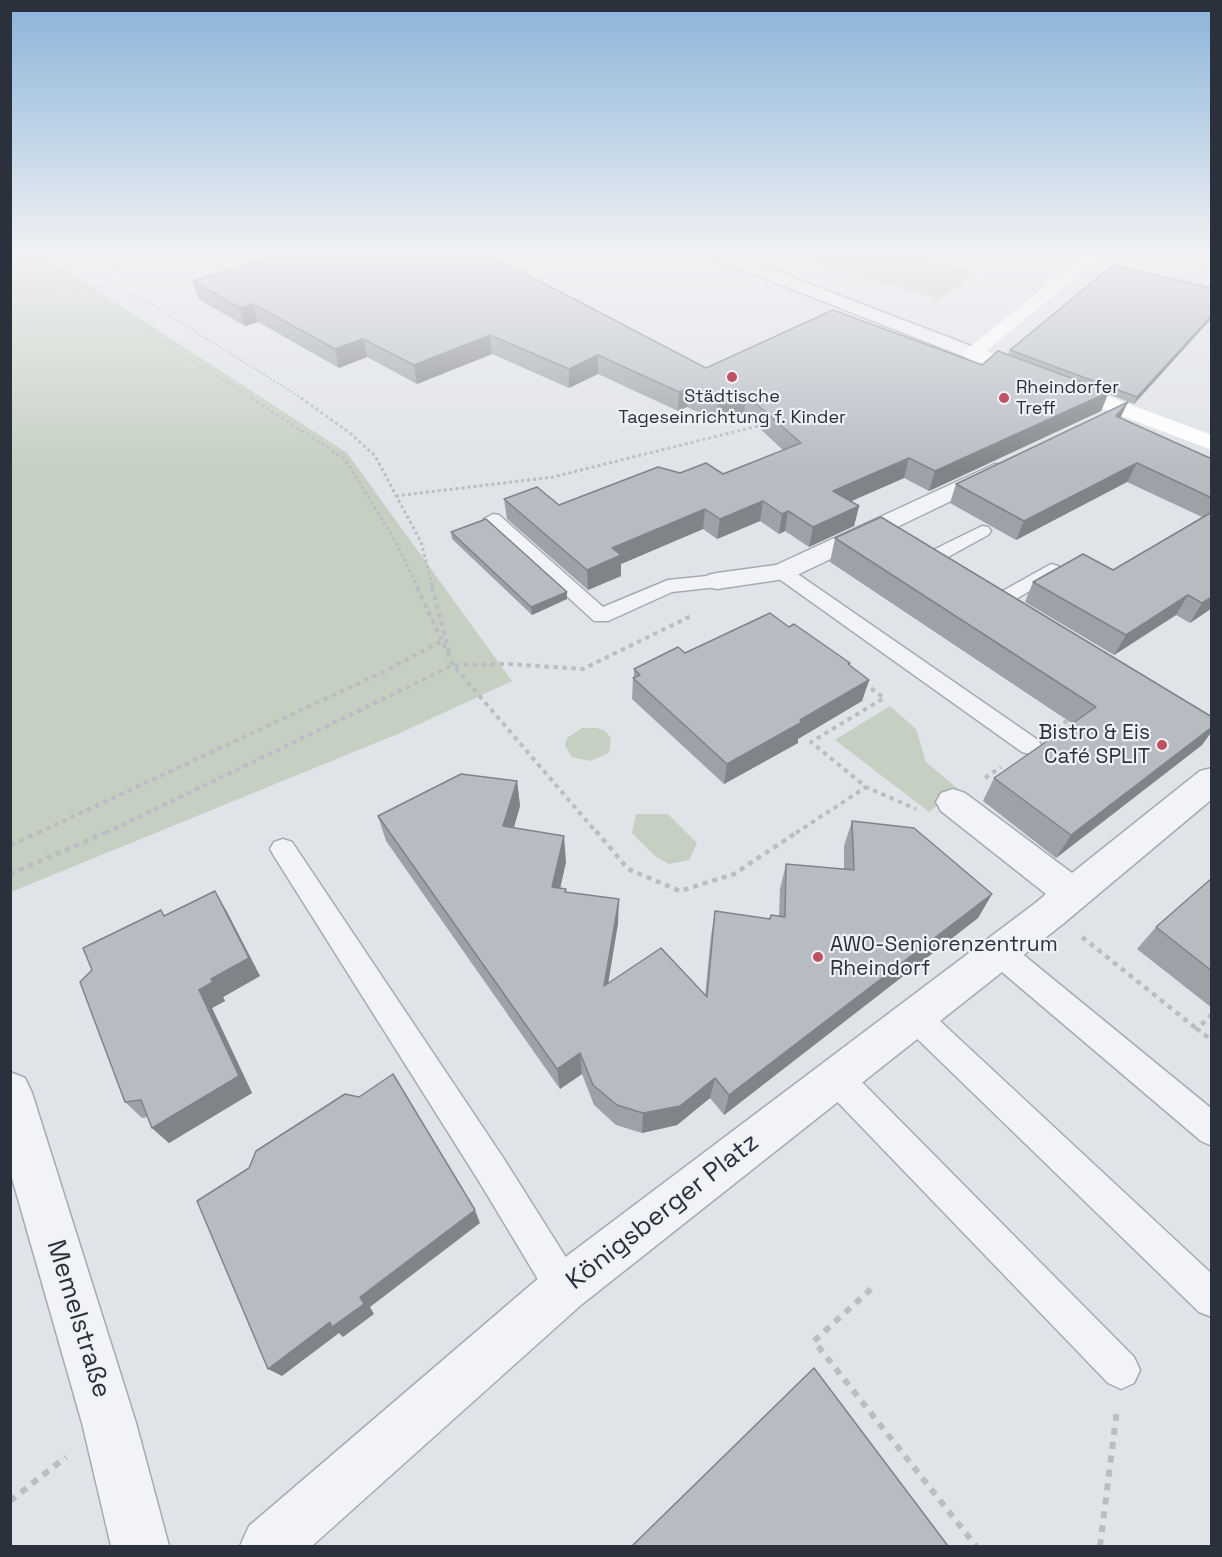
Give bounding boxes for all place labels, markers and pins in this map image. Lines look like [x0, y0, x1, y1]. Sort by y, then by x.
marker: Städtische Tageseinrichtung f. Kinder [725, 370, 739, 384]
place label: Rheindorfer Treff [1016, 377, 1119, 420]
place label: Städtische Tageseinrichtung f. Kinder [618, 386, 846, 428]
marker: Rheindorfer Treff [997, 391, 1011, 405]
place label: Bistro & Eis Café SPLIT [1038, 720, 1150, 770]
marker: Bistro & Eis Café SPLIT [1155, 738, 1169, 752]
place label: AWO-Seniorenzentrum Rheindorf [830, 932, 1058, 982]
marker: AWO-Seniorenzentrum Rheindorf [811, 950, 825, 964]

